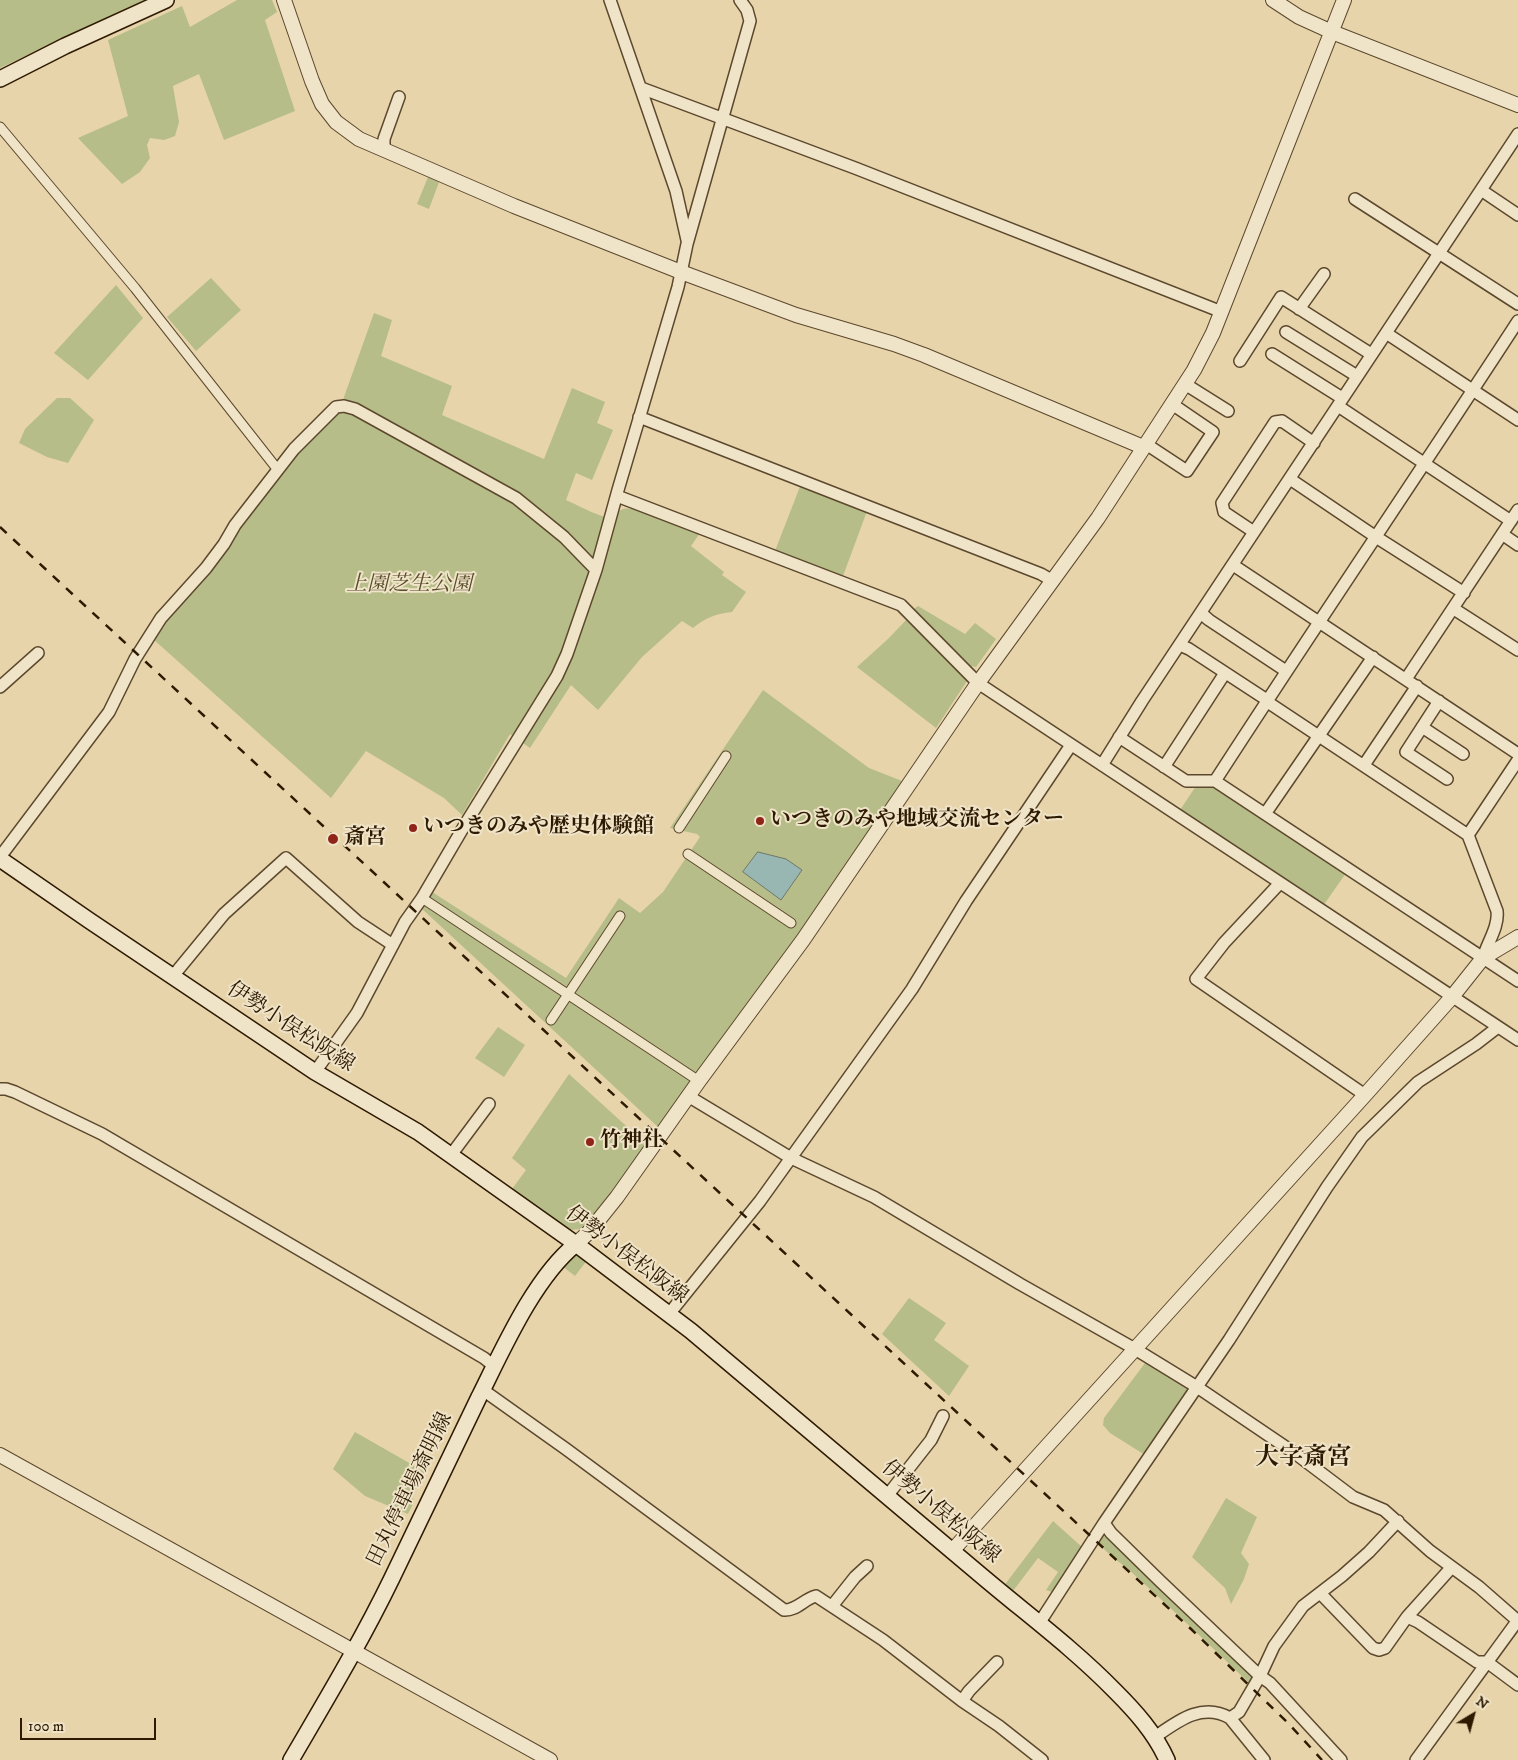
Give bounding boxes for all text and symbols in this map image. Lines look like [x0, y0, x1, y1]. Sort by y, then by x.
park label: 上園芝生公園 [346, 573, 472, 599]
place label: いつきのみや地域交流センター [770, 808, 1064, 834]
place label: いつきのみや歴史体験館 [423, 815, 654, 841]
marker: いつきのみや地域交流センター [754, 815, 766, 827]
marker: いつきのみや歴史体験館 [407, 822, 419, 834]
place label: 斎宮 [344, 826, 386, 852]
marker: 斎宮 [326, 832, 340, 846]
street label: 伊勢小俣松阪線 [221, 977, 359, 1079]
place label: 竹神社 [600, 1129, 663, 1155]
marker: 竹神社 [584, 1136, 596, 1148]
street label: 伊勢小俣松阪線 [560, 1202, 692, 1310]
street label: 田丸停車場斎明線 [363, 1409, 459, 1571]
district label: 大字斎宮 [1255, 1445, 1351, 1473]
street label: 伊勢小俣松阪線 [876, 1456, 1004, 1570]
north arrow [1448, 1690, 1498, 1740]
text: N [1472, 1692, 1492, 1714]
scale bar [22, 1708, 159, 1740]
text: 100 m [28, 1717, 64, 1736]

